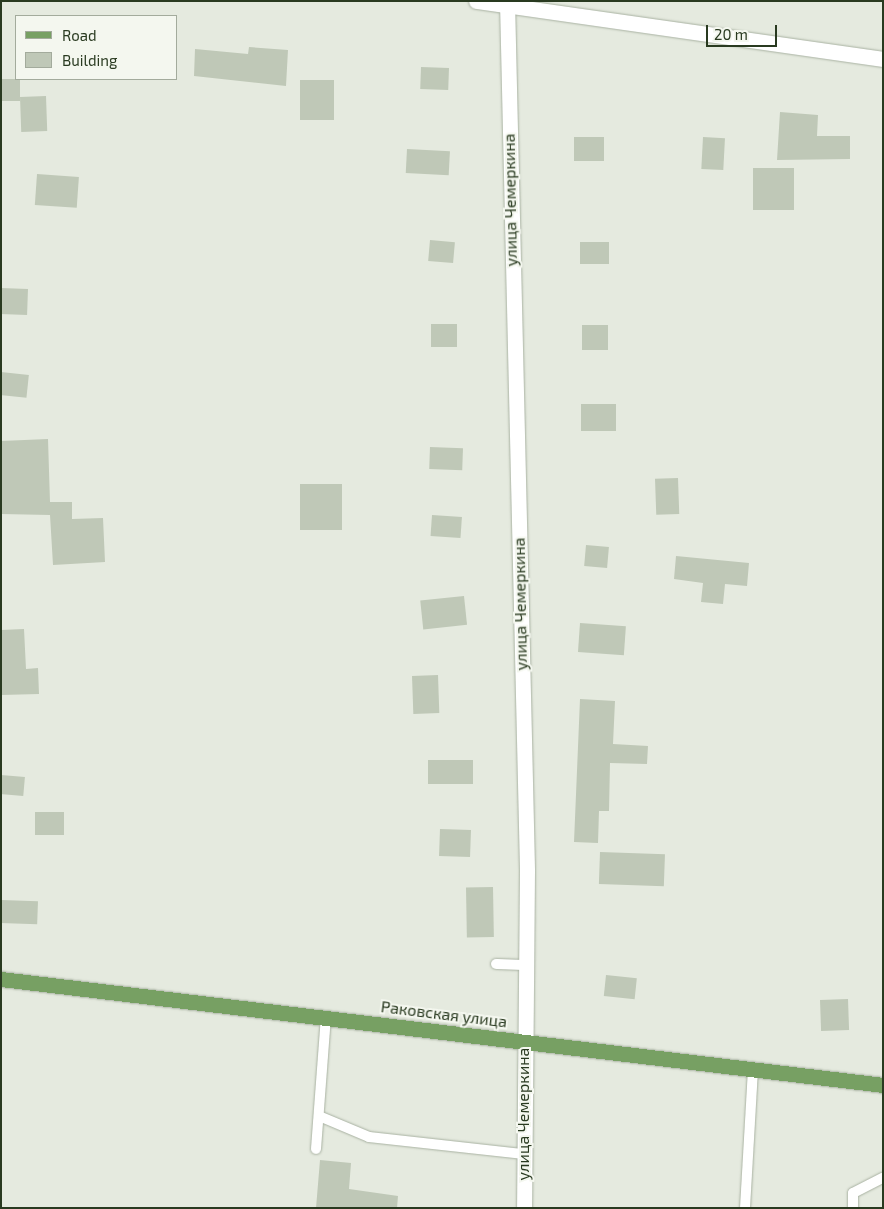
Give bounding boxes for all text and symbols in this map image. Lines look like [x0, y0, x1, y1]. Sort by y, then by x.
legend [15, 15, 178, 80]
scale bar [709, 15, 780, 47]
text: 20 m [714, 25, 748, 43]
text: Road [62, 26, 97, 44]
text: Building [62, 51, 117, 69]
street label: улица Чемеркина [499, 133, 521, 267]
street label: улица Чемеркина [509, 537, 531, 671]
street label: Раковская улица [380, 997, 508, 1031]
street label: улица Чемеркина [513, 1048, 533, 1180]

